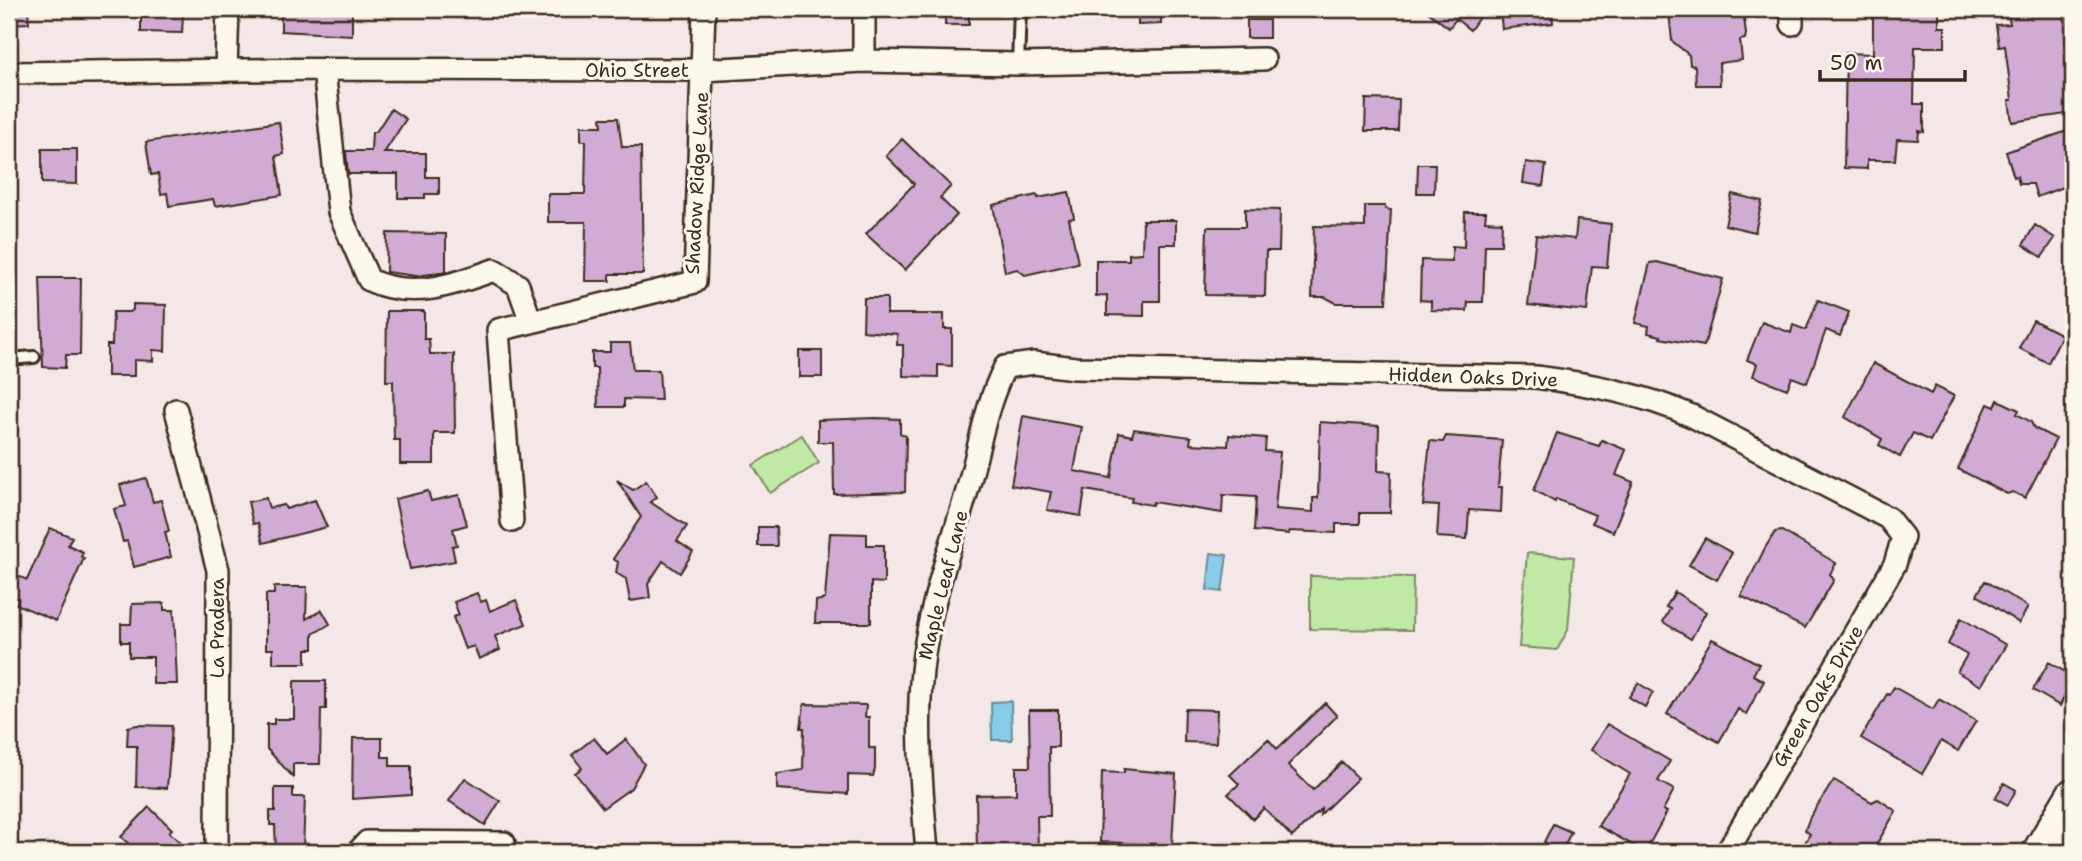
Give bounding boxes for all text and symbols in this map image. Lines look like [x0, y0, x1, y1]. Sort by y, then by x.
scale bar [1820, 38, 1965, 82]
text: 50 m [1830, 49, 1883, 77]
street label: Ohio Street [585, 58, 689, 83]
street label: Shadow Ridge Lane [680, 91, 714, 275]
street label: Hidden Oaks Drive [1388, 362, 1558, 392]
street label: Maple Leaf Lane [912, 507, 974, 663]
street label: La Pradera [205, 578, 230, 678]
street label: Green Oaks Drive [1767, 620, 1869, 772]

